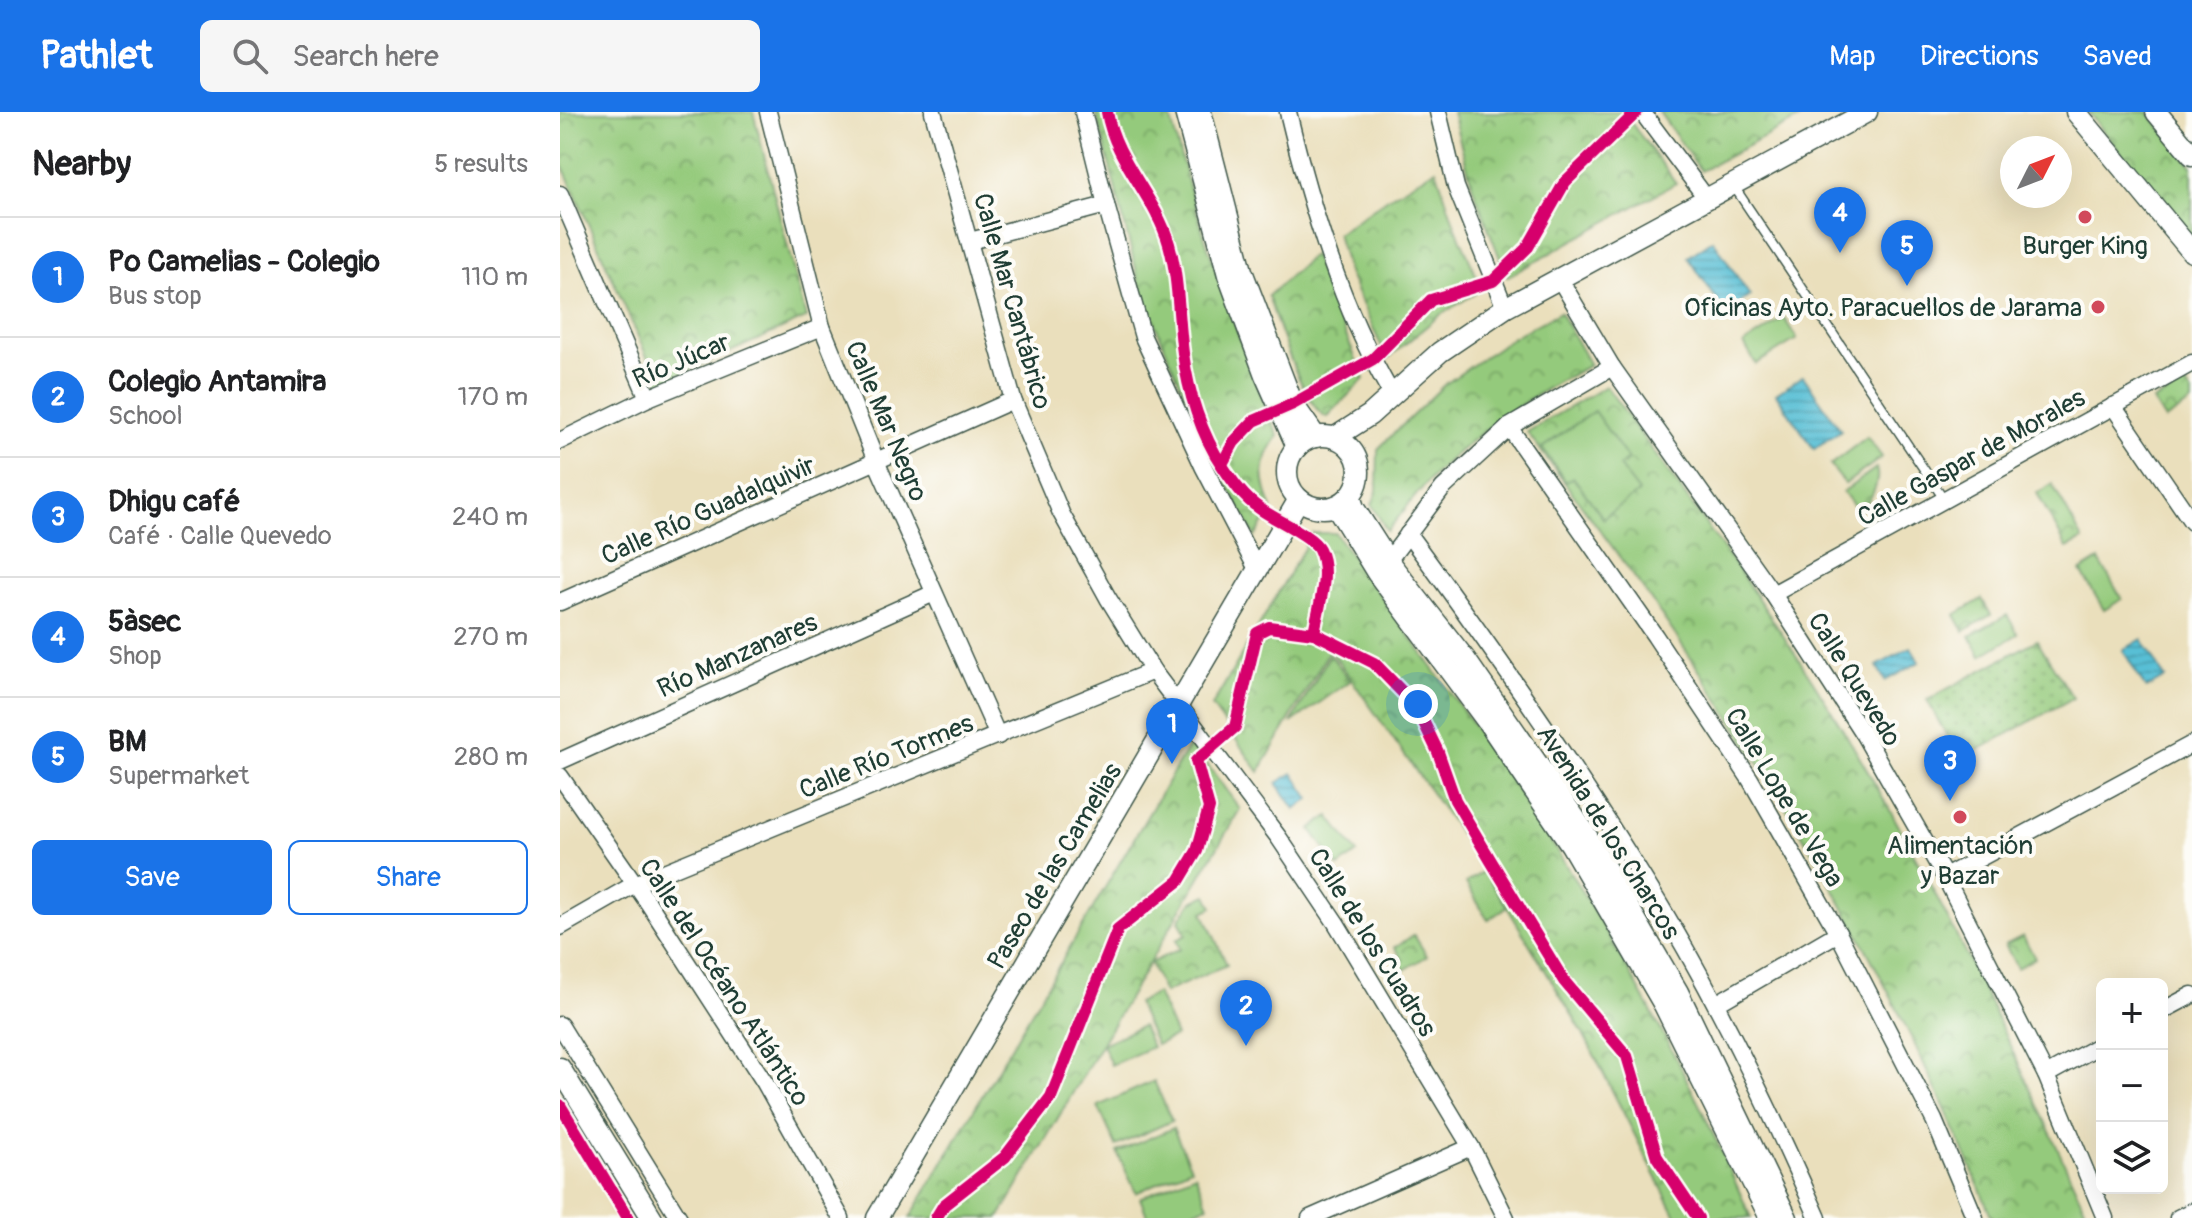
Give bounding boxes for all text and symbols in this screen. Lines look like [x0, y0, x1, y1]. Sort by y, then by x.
search box [200, 20, 760, 92]
text: Pathlet [40, 32, 152, 80]
icon: search [228, 34, 272, 78]
text: Search here [292, 38, 439, 75]
text: Map [1829, 39, 1876, 74]
text: Directions [1920, 39, 2039, 74]
text: Saved [2083, 39, 2152, 74]
north arrow [2000, 136, 2072, 208]
text: Nearby [32, 143, 131, 186]
text: 5 results [434, 148, 528, 180]
pin: 4 [1814, 187, 1866, 253]
street label: Calle Mar Cantábrico [966, 190, 1058, 413]
marker: Burger King [2076, 208, 2094, 226]
pin: 5 [1881, 220, 1933, 286]
place label: Burger King [2022, 230, 2148, 262]
text: Pº Camelias - Colegio [108, 243, 380, 280]
text: 1 [53, 261, 63, 293]
text: 110 m [461, 261, 528, 293]
text: Bus stop [108, 280, 202, 312]
place label: Oficinas Ayto. Paracuellos de Jarama [1684, 292, 2082, 324]
marker: Oficinas Ayto. Paracuellos de Jarama [2089, 298, 2107, 316]
street label: Río Júcar [628, 326, 735, 396]
street label: Calle Mar Negro [838, 336, 934, 506]
text: Colegio Antamira [108, 363, 326, 400]
text: 2 [51, 381, 65, 413]
text: 170 m [458, 381, 528, 413]
street label: Calle Gaspar de Morales [1852, 382, 2091, 534]
text: School [108, 400, 183, 432]
street label: Calle Río Guadalquivir [597, 449, 821, 572]
text: Dhigu café [108, 483, 241, 520]
text: 3 [51, 501, 65, 533]
text: 240 m [452, 501, 528, 533]
text: Café · Calle Quevedo [108, 520, 332, 552]
text: 5àsec [108, 603, 181, 640]
street label: Río Manzanares [653, 606, 823, 705]
street label: Calle Quevedo [1800, 607, 1908, 752]
text: 4 [50, 621, 66, 653]
text: 270 m [453, 621, 528, 653]
text: Shop [108, 640, 162, 672]
your location [1398, 684, 1438, 724]
pin: 1 [1146, 698, 1198, 764]
street label: Calle Lope de Vega [1718, 702, 1850, 893]
street label: Calle Río Tormes [795, 707, 978, 806]
street label: Avenida de los Charcos [1529, 720, 1687, 946]
text: BM [108, 723, 147, 760]
pin: 3 [1924, 735, 1976, 801]
text: 5 [51, 741, 65, 773]
text: 280 m [454, 741, 528, 773]
street label: Paseo de las Camelias [981, 757, 1129, 975]
text: Supermarket [108, 760, 249, 792]
marker: Alimentación y Bazar [1951, 808, 1969, 826]
place label: Alimentación y Bazar [1887, 830, 2033, 892]
button: Save [32, 840, 272, 915]
button: Share [288, 840, 528, 915]
street label: Calle de los Cuadros [1301, 842, 1443, 1043]
street label: Calle del Océano Atlántico [632, 853, 816, 1112]
map controls [2096, 978, 2168, 1194]
button: + [2096, 978, 2168, 1050]
pin: 2 [1220, 980, 1272, 1046]
button: − [2096, 1050, 2168, 1122]
button: layers [2096, 1122, 2168, 1194]

